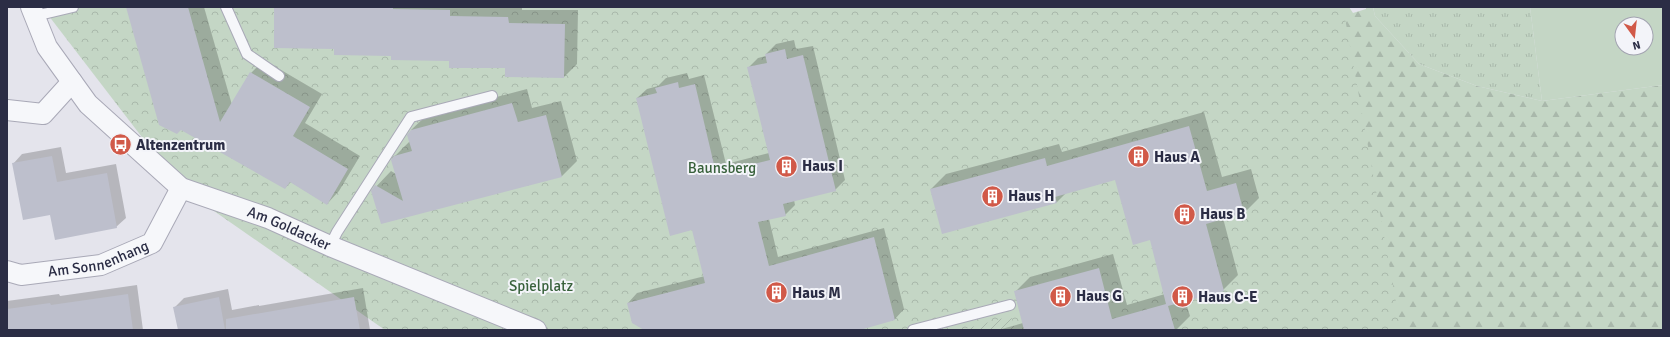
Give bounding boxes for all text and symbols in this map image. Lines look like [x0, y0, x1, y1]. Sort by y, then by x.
north arrow [1614, 16, 1654, 56]
text: N [1631, 38, 1642, 52]
bus stop icon: Altenzentrum [108, 132, 134, 158]
place label: Altenzentrum [136, 136, 225, 154]
building icon: Haus A [1126, 144, 1152, 170]
place label: Haus A [1154, 148, 1200, 166]
building icon: Haus I [774, 153, 800, 179]
place label: Haus I [802, 157, 843, 175]
park label: Baunsberg [688, 159, 756, 177]
building icon: Haus H [980, 183, 1006, 209]
place label: Haus H [1008, 187, 1054, 205]
building icon: Haus B [1172, 201, 1198, 227]
street label: Am Goldacker [245, 203, 334, 254]
place label: Haus B [1200, 205, 1245, 223]
street label: Am Sonnenhang [47, 236, 152, 281]
park label: Spielplatz [509, 277, 573, 295]
building icon: Haus M [764, 280, 790, 306]
building icon: Haus G [1048, 283, 1074, 309]
place label: Haus M [792, 284, 841, 302]
building icon: Haus C-E [1169, 284, 1195, 310]
place label: Haus G [1076, 287, 1122, 305]
place label: Haus C-E [1198, 288, 1258, 306]

